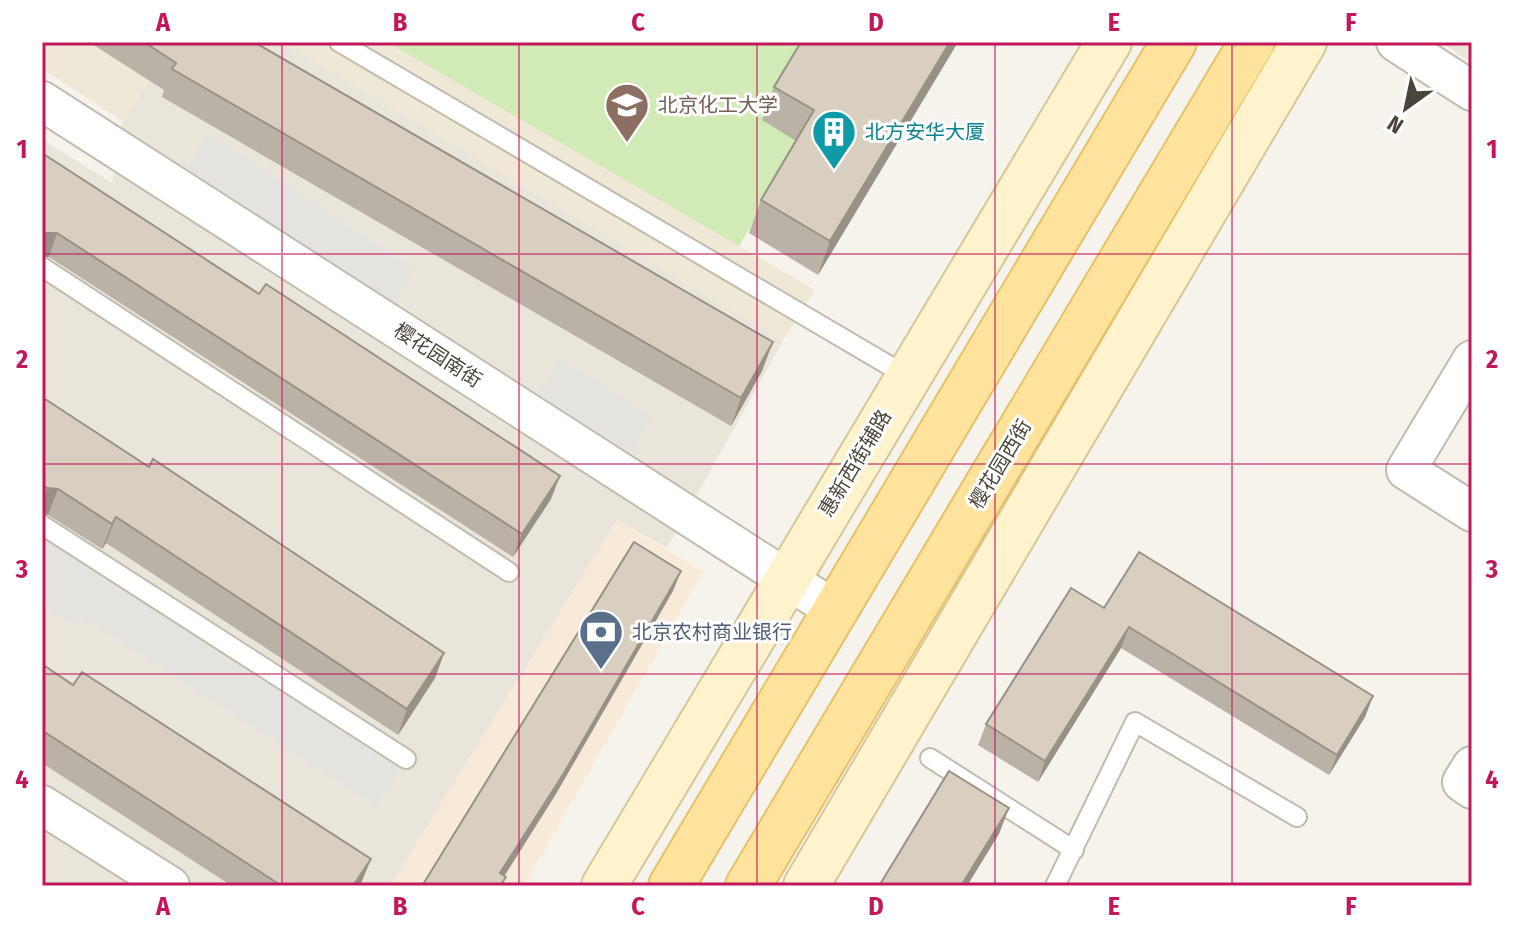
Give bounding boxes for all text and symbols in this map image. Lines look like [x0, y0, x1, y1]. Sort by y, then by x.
text: A [155, 7, 171, 38]
text: B [393, 7, 408, 38]
text: C [631, 7, 645, 38]
text: D [868, 7, 884, 38]
text: E [1108, 7, 1120, 38]
text: F [1345, 7, 1357, 38]
north arrow [1366, 68, 1446, 148]
school or university icon: 北京化工大学 [603, 81, 651, 144]
place label: 北京化工大学 [658, 93, 778, 117]
building icon: 北方安华大厦 [810, 108, 858, 171]
text: N [1382, 109, 1408, 139]
place label: 北方安华大厦 [865, 120, 985, 144]
text: 1 [17, 134, 28, 165]
text: 1 [1487, 134, 1498, 165]
street label: 樱花园南街 [390, 318, 486, 392]
text: 2 [15, 344, 28, 375]
text: 2 [1485, 344, 1498, 375]
street label: 惠新西街辅路 [814, 405, 896, 521]
street label: 樱花园西街 [964, 415, 1036, 513]
text: 3 [15, 554, 28, 585]
text: 3 [1485, 554, 1498, 585]
bank icon: 北京农村商业银行 [577, 608, 625, 671]
place label: 北京农村商业银行 [632, 620, 792, 644]
text: 4 [15, 764, 29, 795]
text: 4 [1485, 764, 1499, 795]
text: A [155, 891, 171, 922]
text: B [393, 891, 408, 922]
text: C [631, 891, 645, 922]
text: D [868, 891, 884, 922]
text: E [1108, 891, 1120, 922]
text: F [1345, 891, 1357, 922]

